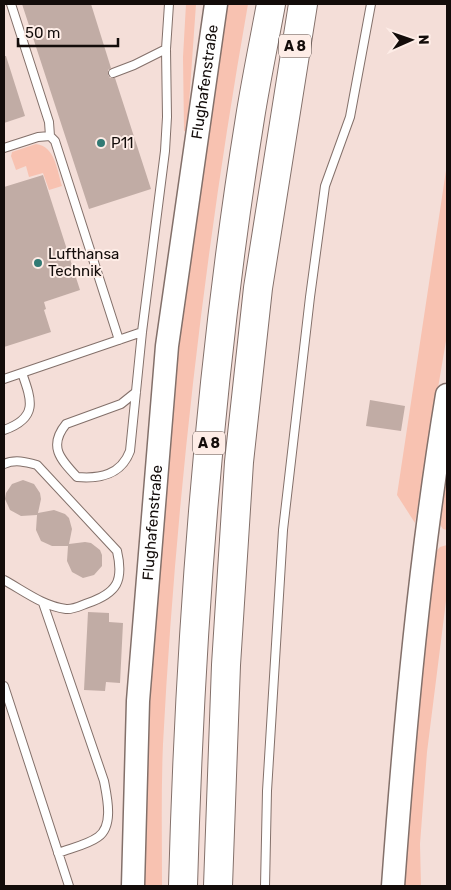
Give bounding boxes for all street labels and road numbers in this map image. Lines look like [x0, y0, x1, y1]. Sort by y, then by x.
street label: Flughafenstraße [188, 23, 222, 140]
road number: A 8 [279, 34, 311, 58]
road number: A 8 [193, 432, 225, 454]
street label: Flughafenstraße [139, 464, 166, 581]

